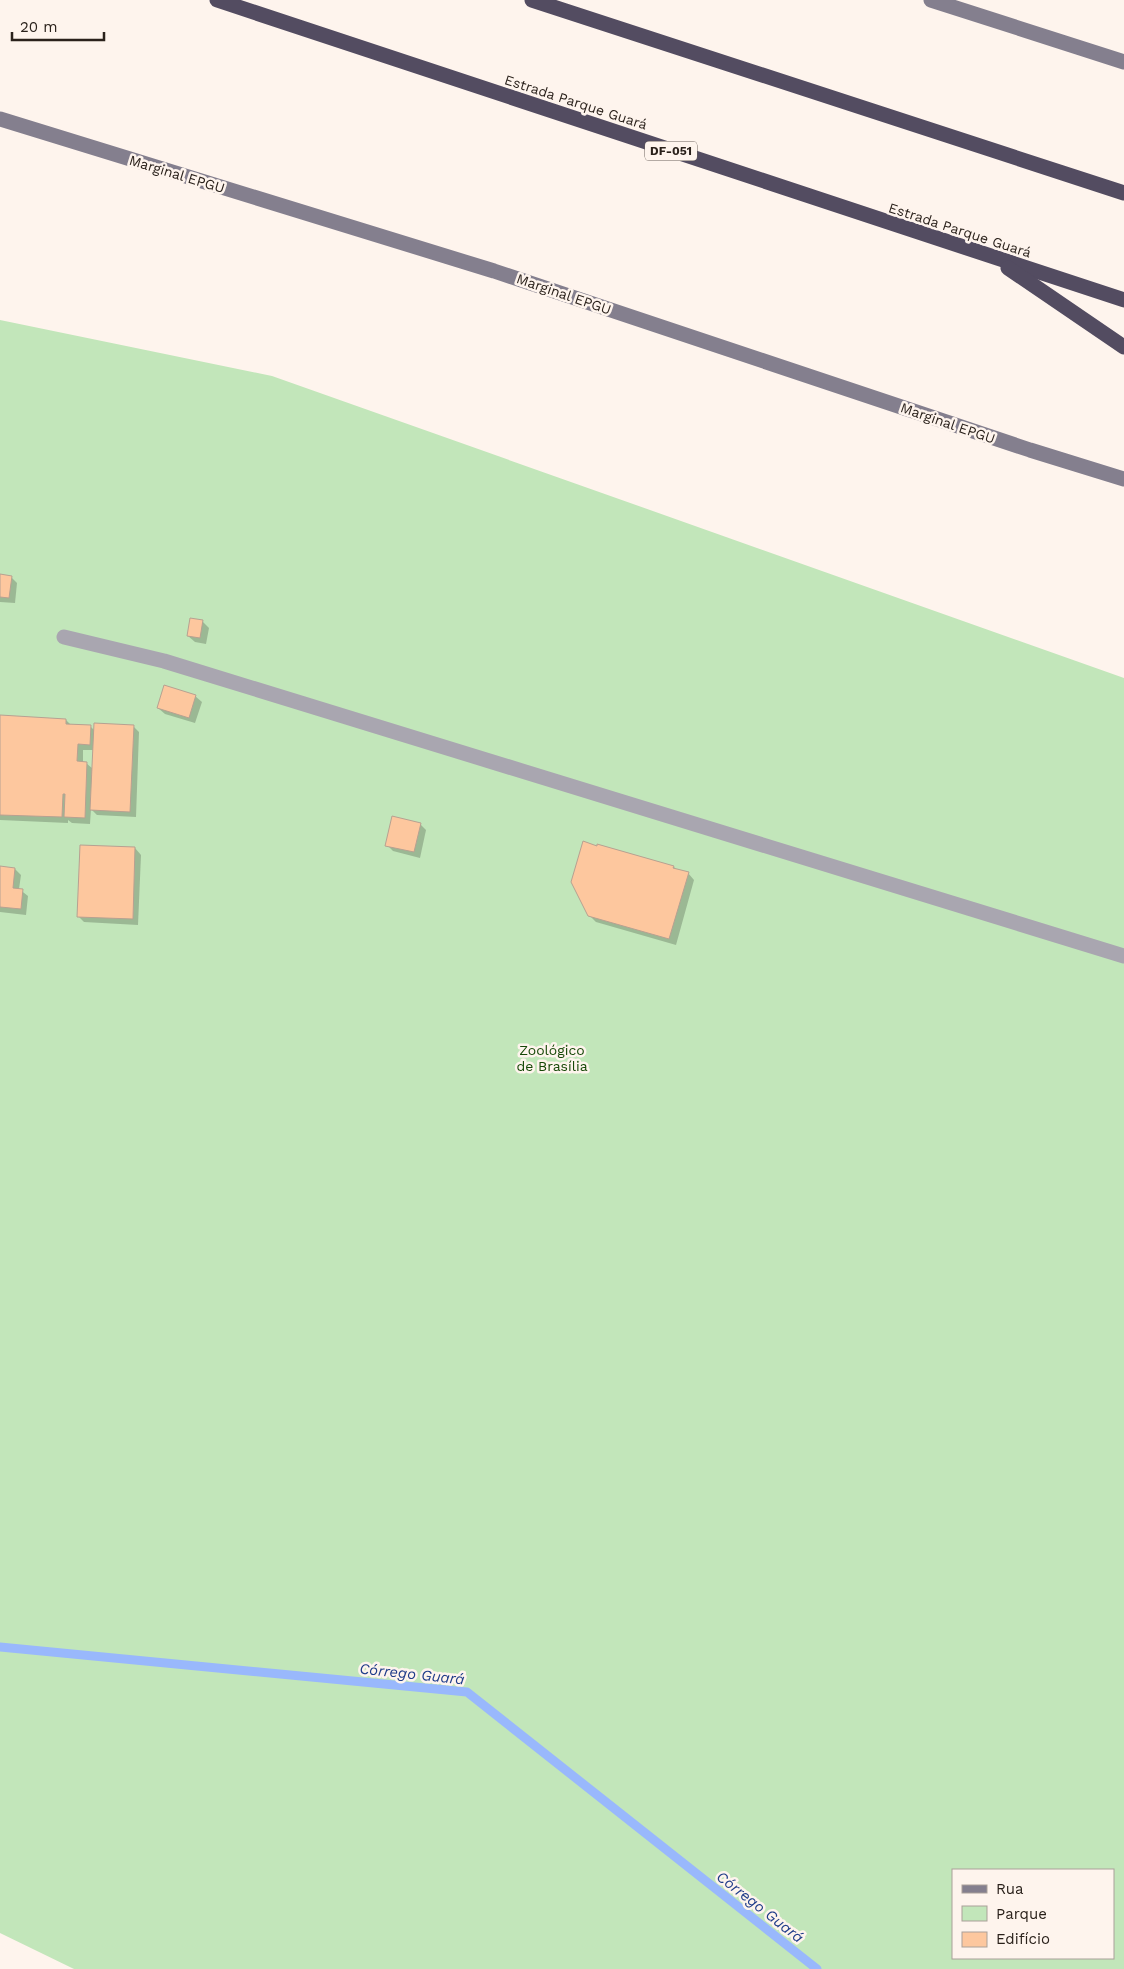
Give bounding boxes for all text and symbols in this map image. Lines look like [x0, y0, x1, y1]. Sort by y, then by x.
scale bar [12, 10, 105, 42]
text: 20 m [20, 18, 58, 36]
street label: Estrada Parque Guará [503, 71, 649, 133]
road number: DF-051 [645, 142, 697, 160]
street label: Marginal EPGU [127, 152, 227, 196]
street label: Estrada Parque Guará [887, 199, 1033, 261]
street label: Marginal EPGU [515, 270, 613, 318]
street label: Marginal EPGU [899, 399, 997, 447]
park label: Zoológico de Brasília [516, 1042, 588, 1074]
water label: Córrego Guará [358, 1660, 466, 1688]
water label: Córrego Guará [713, 1867, 807, 1947]
legend [952, 1869, 1114, 1959]
text: Rua [996, 1880, 1024, 1898]
text: Parque [996, 1905, 1047, 1923]
text: Edifício [996, 1930, 1050, 1948]

